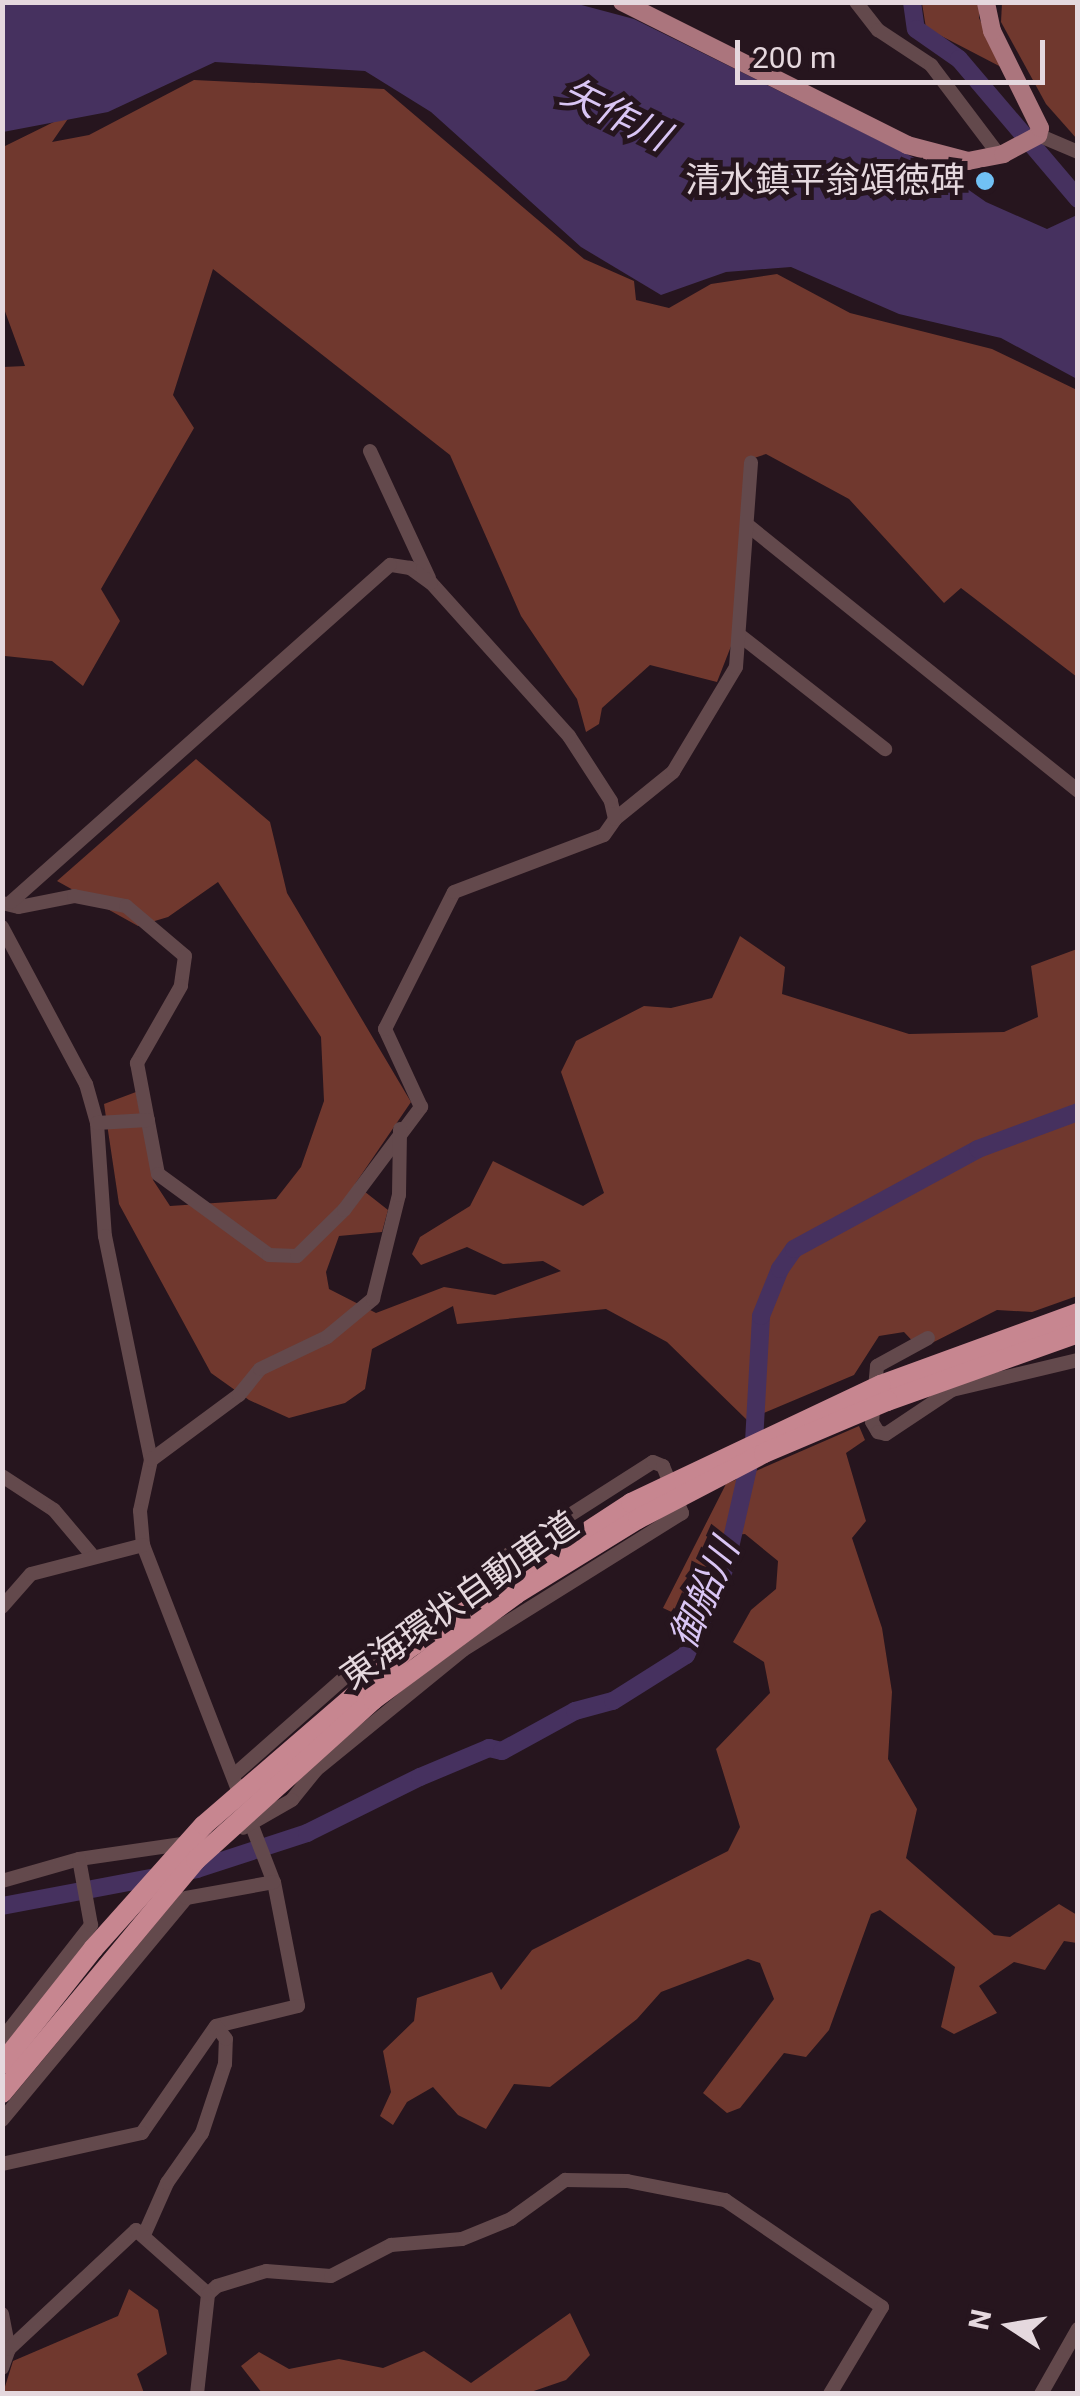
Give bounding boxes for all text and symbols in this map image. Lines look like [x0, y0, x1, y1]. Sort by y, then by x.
scale bar [740, 20, 1050, 82]
text: 200 m [752, 40, 836, 75]
water label: 矢作川 [554, 70, 676, 160]
place label: 清水鎮平翁頌徳碑 [685, 160, 965, 202]
marker: 清水鎮平翁頌徳碑 [974, 170, 996, 192]
street label: 東海環状自動車道 [333, 1503, 587, 1699]
water label: 御船川 [661, 1533, 749, 1655]
north arrow [960, 2276, 1060, 2376]
text: N [962, 2307, 998, 2333]

